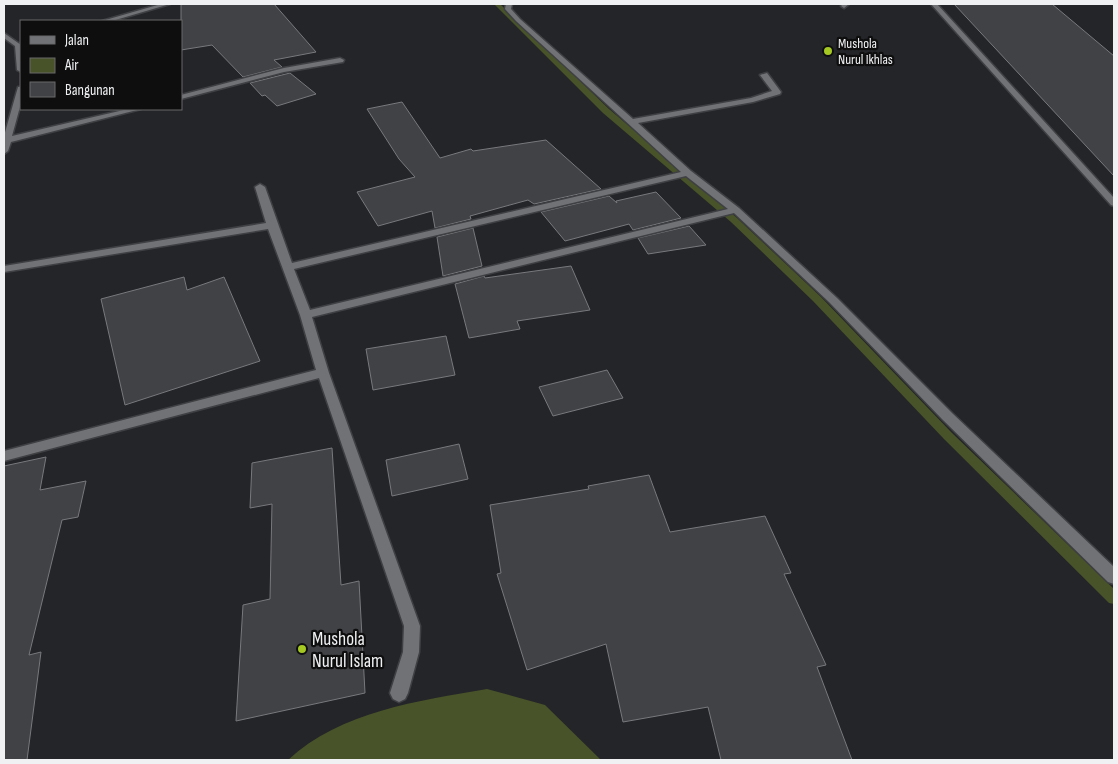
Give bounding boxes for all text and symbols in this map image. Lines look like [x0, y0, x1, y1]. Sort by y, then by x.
legend [20, 20, 182, 110]
text: Jalan [64, 31, 89, 50]
place label: Mushola Nurul Ikhlas [838, 35, 893, 68]
marker: Mushola Nurul Ikhlas [822, 45, 834, 57]
text: Air [64, 56, 79, 75]
text: Bangunan [65, 81, 115, 100]
place label: Mushola Nurul Islam [312, 628, 383, 673]
marker: Mushola Nurul Islam [296, 643, 308, 655]

